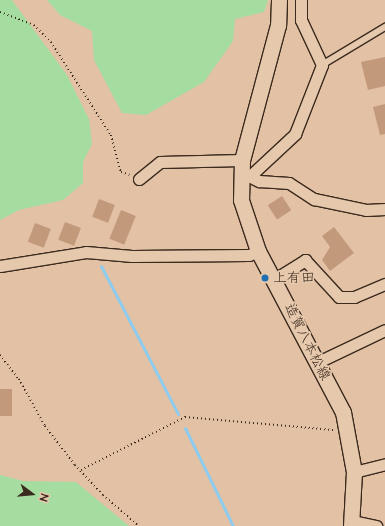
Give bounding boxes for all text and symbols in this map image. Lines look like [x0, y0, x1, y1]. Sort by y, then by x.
place label: 上有田 [273, 270, 315, 286]
marker: 上有田 [260, 273, 270, 283]
street label: 造賀八本松線 [280, 301, 334, 383]
north arrow [12, 474, 52, 514]
text: N [36, 492, 52, 503]

